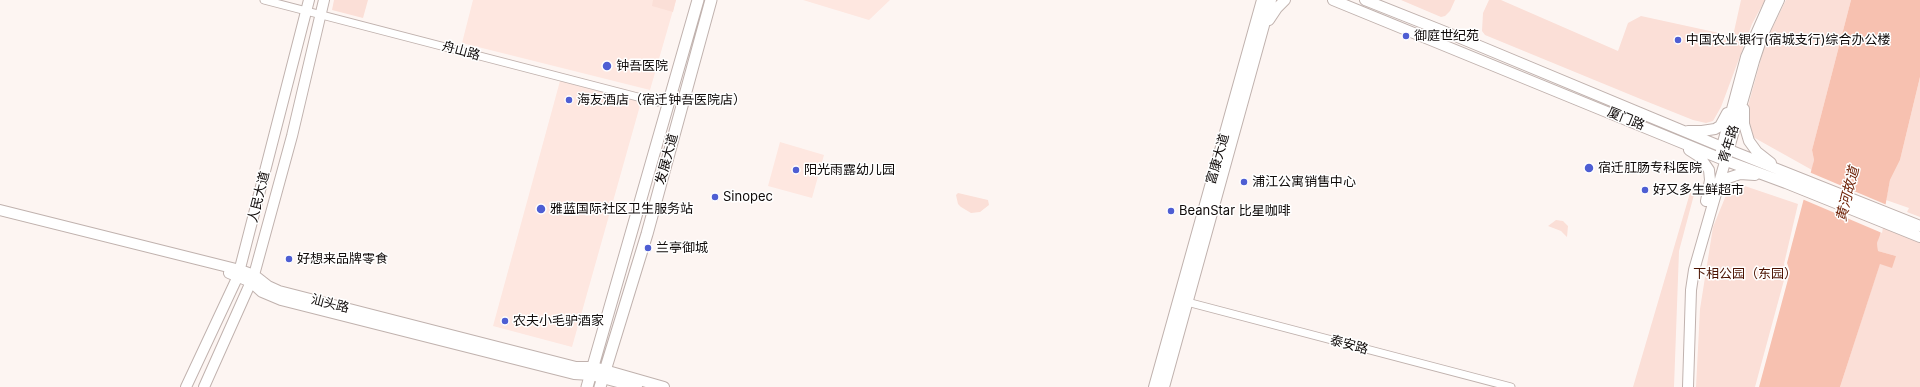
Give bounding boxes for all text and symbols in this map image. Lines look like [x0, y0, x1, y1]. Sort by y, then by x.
place label: 御庭世纪苑 [1414, 28, 1479, 44]
marker: 御庭世纪苑 [1401, 31, 1411, 41]
place label: 中国农业银行(宿城支行)综合办公楼 [1686, 32, 1890, 48]
marker: 中国农业银行(宿城支行)综合办公楼 [1673, 35, 1683, 45]
street label: 舟山路 [440, 38, 482, 64]
place label: 钟吾医院 [616, 58, 668, 74]
marker: 钟吾医院 [601, 60, 613, 72]
place label: 海友酒店（宿迁钟吾医院店） [577, 92, 746, 108]
marker: 海友酒店（宿迁钟吾医院店） [564, 95, 574, 105]
street label: 厦门路 [1605, 104, 1647, 134]
street label: 青年路 [1716, 123, 1742, 165]
street label: 发展大道 [653, 132, 681, 186]
street label: 富康大道 [1203, 132, 1233, 186]
place label: 宿迁肛肠专科医院 [1598, 160, 1702, 176]
place label: 阳光雨露幼儿园 [804, 162, 895, 178]
marker: 宿迁肛肠专科医院 [1583, 162, 1595, 174]
marker: 阳光雨露幼儿园 [791, 165, 801, 175]
water label: 黄河故道 [1833, 165, 1863, 223]
street label: 人民大道 [245, 170, 273, 224]
place label: 浦江公寓销售中心 [1252, 174, 1356, 190]
marker: 浦江公寓销售中心 [1239, 177, 1249, 187]
place label: 好又多生鲜超市 [1653, 182, 1744, 198]
marker: 好又多生鲜超市 [1640, 185, 1650, 195]
place label: Sinopec [723, 189, 773, 205]
marker: Sinopec [710, 192, 720, 202]
place label: 雅蓝国际社区卫生服务站 [550, 201, 693, 217]
marker: 雅蓝国际社区卫生服务站 [535, 203, 547, 215]
place label: BeanStar 比星咖啡 [1179, 203, 1291, 219]
marker: BeanStar 比星咖啡 [1166, 206, 1176, 216]
place label: 兰亭御城 [656, 240, 708, 256]
marker: 兰亭御城 [643, 243, 653, 253]
place label: 好想来品牌零食 [297, 251, 388, 267]
marker: 好想来品牌零食 [284, 254, 294, 264]
park label: 下相公园（东园） [1693, 266, 1797, 282]
street label: 汕头路 [309, 292, 351, 316]
place label: 农夫小毛驴酒家 [513, 313, 604, 329]
marker: 农夫小毛驴酒家 [500, 316, 510, 326]
street label: 泰安路 [1328, 332, 1370, 358]

